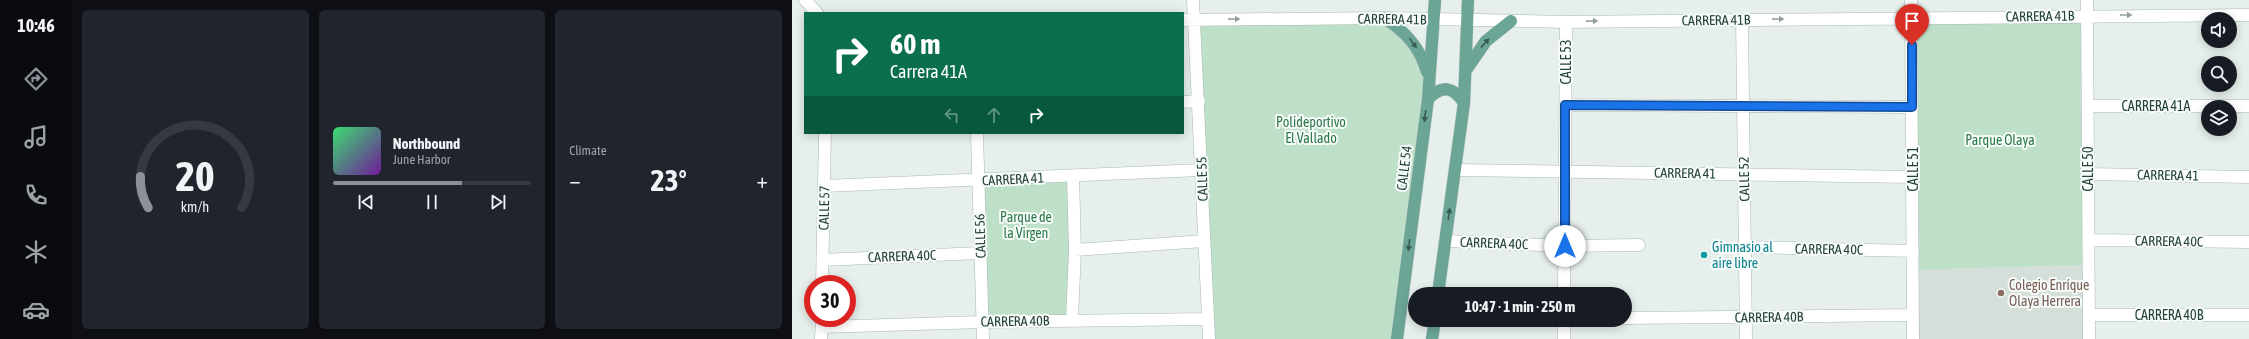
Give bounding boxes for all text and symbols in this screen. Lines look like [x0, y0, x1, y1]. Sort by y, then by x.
pin [1895, 4, 1929, 45]
street label: CARRERA 41B [2006, 7, 2075, 25]
street label: CARRERA 41B [1358, 10, 1427, 28]
icon: arrive [1901, 10, 1923, 32]
street label: CARRERA 41B [1682, 11, 1751, 29]
one-way arrow [2120, 12, 2133, 18]
map controls [2201, 12, 2237, 136]
button: sound [2201, 12, 2237, 48]
text: 10:46 [17, 15, 55, 36]
one-way arrow [1228, 16, 1241, 22]
one-way arrow [1772, 16, 1785, 22]
one-way arrow [1586, 18, 1598, 25]
icon: right [824, 28, 876, 80]
text: 60 m [890, 28, 940, 60]
one-way arrow [1409, 37, 1417, 48]
one-way arrow [1480, 38, 1490, 48]
street label: CALLE 53 [1558, 39, 1574, 85]
button: search [2201, 56, 2237, 92]
text: Carrera 41A [890, 61, 967, 82]
icon: directions [22, 65, 50, 93]
street label: CARRERA 41A [2122, 98, 2191, 114]
button: layers [2201, 100, 2237, 136]
icon: left [941, 104, 963, 126]
icon: ahead [983, 104, 1005, 126]
icon: right [1025, 104, 1047, 126]
one-way arrow [1422, 110, 1428, 122]
park label: Polideportivo El Vallado [1276, 114, 1346, 146]
icon: music [22, 123, 50, 151]
park label: Parque Olaya [1965, 132, 2035, 148]
text: Northbound [393, 135, 460, 152]
text: Climate [569, 143, 607, 158]
street label: CALLE 54 [1393, 144, 1415, 191]
street label: CALLE 51 [1905, 146, 1921, 192]
street label: CALLE 50 [2080, 146, 2096, 192]
text: 20 [176, 151, 215, 199]
text: June Harbor [393, 152, 451, 167]
street label: CALLE 55 [1193, 156, 1211, 202]
street label: CALLE 52 [1736, 156, 1752, 202]
text: 23° [650, 163, 687, 197]
street label: CARRERA 41 [1654, 164, 1716, 182]
street label: CARRERA 41 [2137, 166, 2199, 184]
text: − [569, 167, 581, 193]
text: + [757, 167, 768, 193]
street label: CARRERA 41 [982, 169, 1044, 189]
icon: phone [22, 181, 50, 209]
street label: CALLE 57 [816, 185, 832, 231]
icon: previous [355, 191, 377, 213]
icon: pause [421, 191, 443, 213]
icon: next [487, 191, 509, 213]
text: km/h [181, 198, 209, 214]
one-way arrow [1447, 208, 1453, 220]
park label: Parque de la Virgen [1000, 209, 1052, 241]
street label: CALLE 56 [971, 213, 989, 259]
position arrow [1544, 225, 1586, 267]
street label: CARRERA 40C [2135, 232, 2204, 250]
street label: CARRERA 40C [1460, 234, 1529, 252]
icon: climate [22, 238, 50, 266]
one-way arrow [1406, 239, 1412, 251]
place label: Gimnasio al aire libre [1712, 239, 1773, 271]
street label: CARRERA 40C [1795, 240, 1864, 258]
street label: CARRERA 40C [868, 247, 937, 265]
marker: Gimnasio al aire libre [1699, 250, 1709, 260]
speed limit sign: 30 [804, 275, 856, 327]
place label: Colegio Enríque Olaya Herrera [2009, 277, 2089, 309]
marker: Colegio Enríque Olaya Herrera [1996, 288, 2006, 298]
icon: car [22, 296, 50, 324]
text: 10:47 · 1 min · 250 m [1465, 298, 1575, 315]
street label: CARRERA 40B [2135, 307, 2204, 323]
street label: CARRERA 40B [1735, 308, 1804, 326]
street label: CARRERA 40B [981, 312, 1050, 330]

